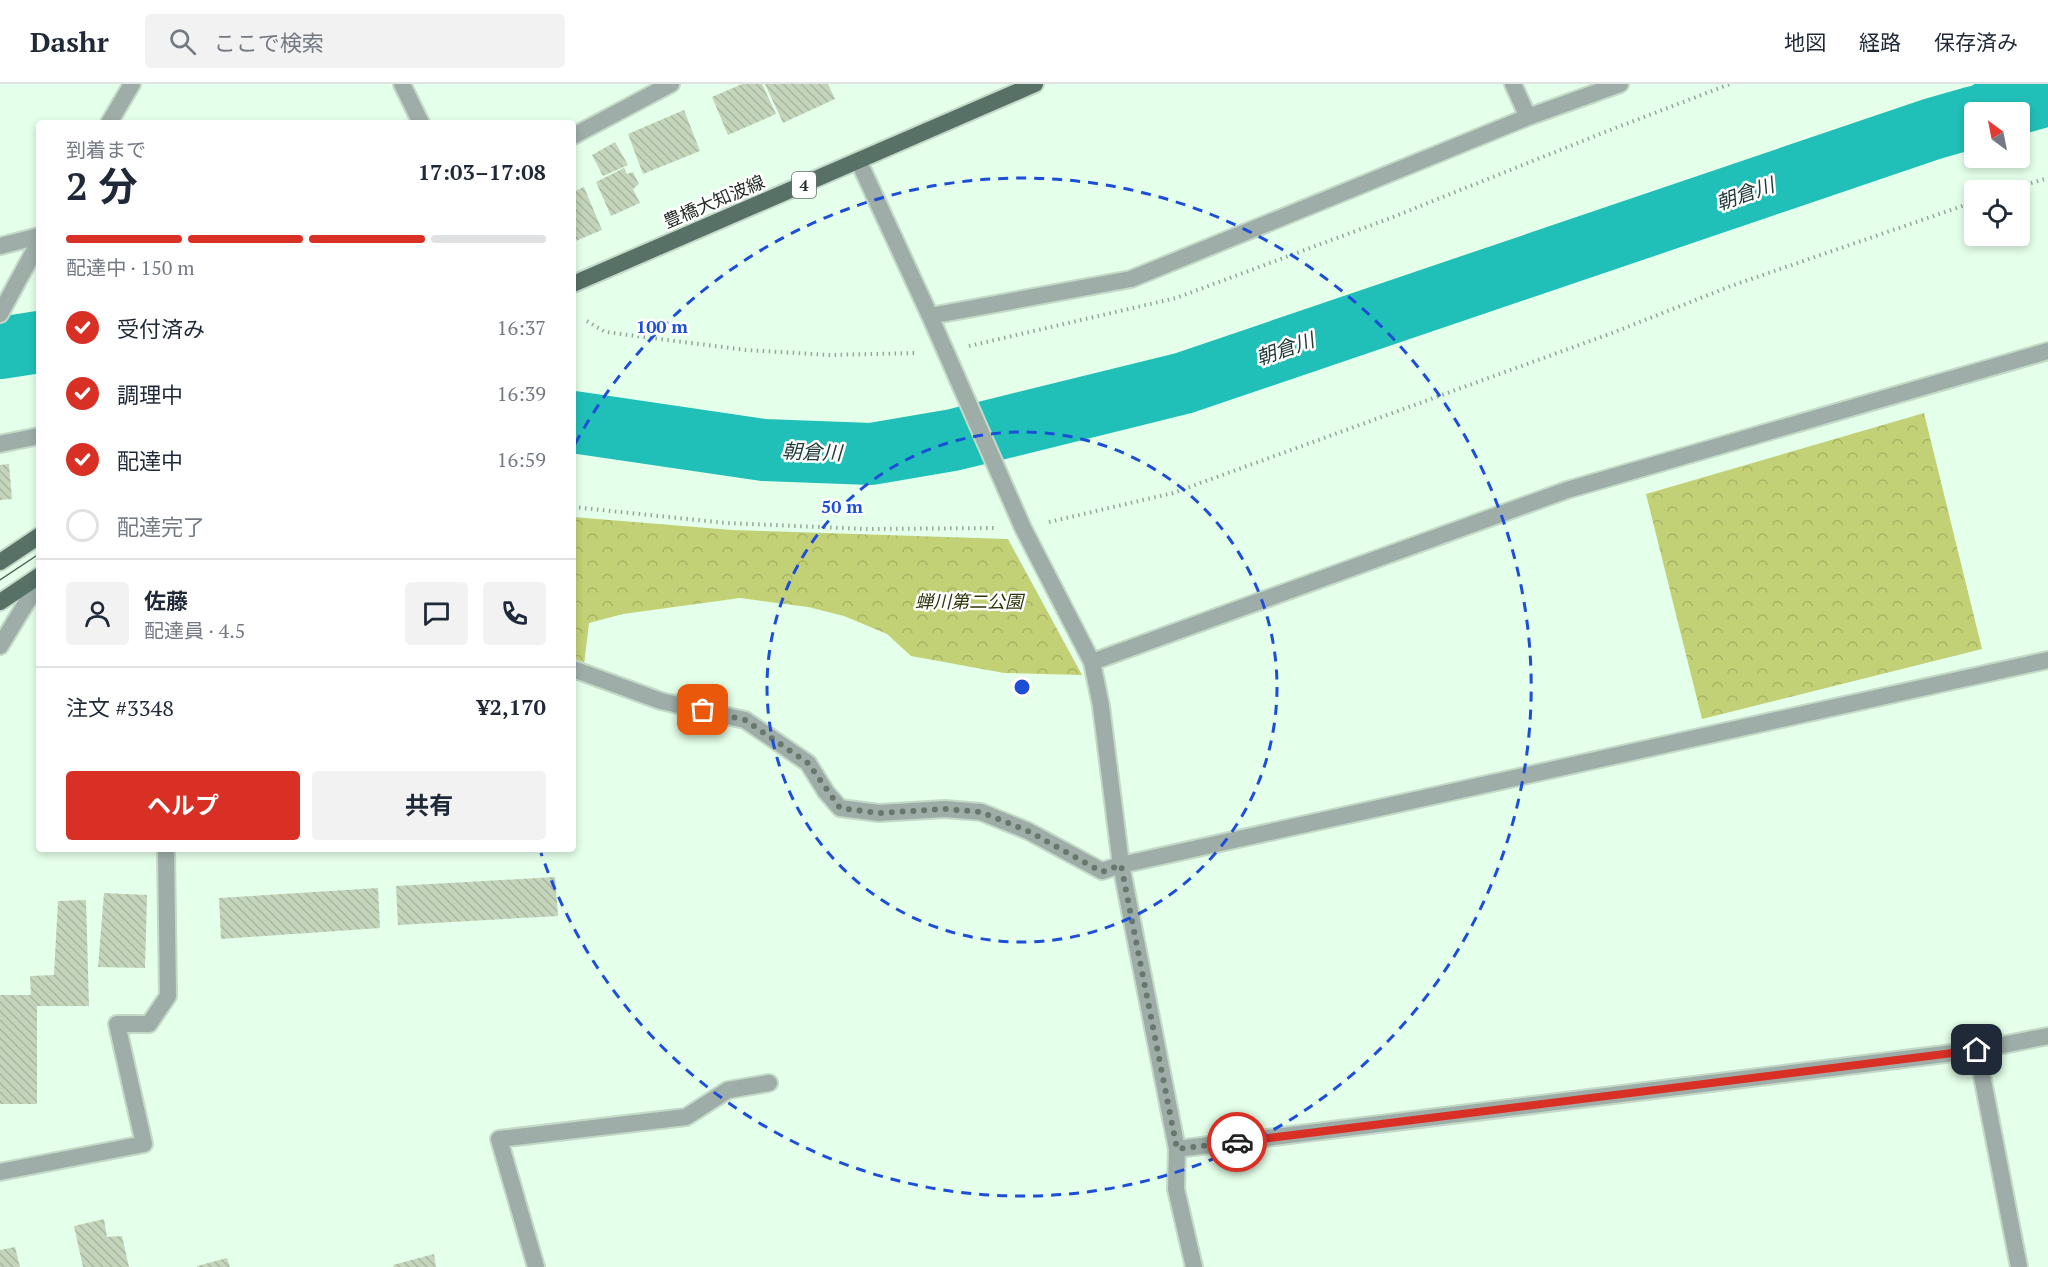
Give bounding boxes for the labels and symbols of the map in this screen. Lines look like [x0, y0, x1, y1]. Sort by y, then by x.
north arrow [1964, 102, 2030, 168]
street label: 豊橋大知波線 [659, 169, 768, 233]
water label: 朝倉川 [1712, 170, 1779, 216]
road number: 4 [792, 172, 816, 198]
text: 100 m [636, 314, 688, 338]
water label: 朝倉川 [1252, 325, 1319, 371]
water label: 朝倉川 [782, 437, 844, 466]
text: 50 m [821, 494, 863, 518]
park label: 蝉川第二公園 [915, 589, 1026, 613]
centre of rings [1012, 677, 1032, 697]
pin [677, 684, 728, 735]
pin [1951, 1024, 2002, 1075]
courier [1207, 1112, 1267, 1172]

